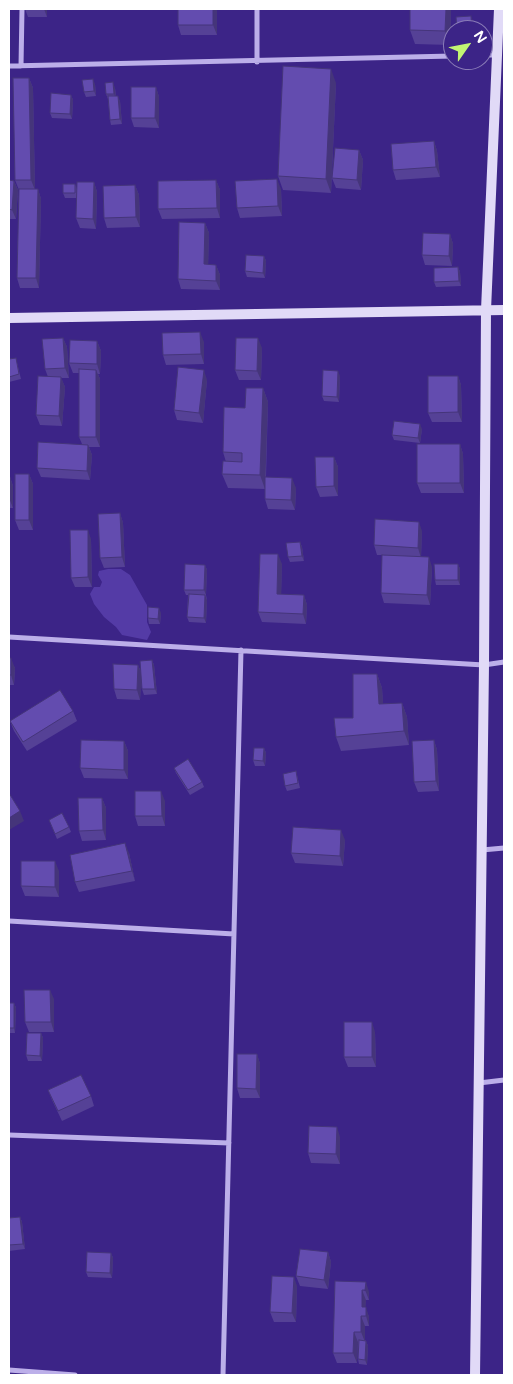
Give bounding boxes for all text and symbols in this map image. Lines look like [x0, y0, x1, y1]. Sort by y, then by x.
north arrow [443, 20, 493, 70]
text: N [470, 28, 490, 46]

